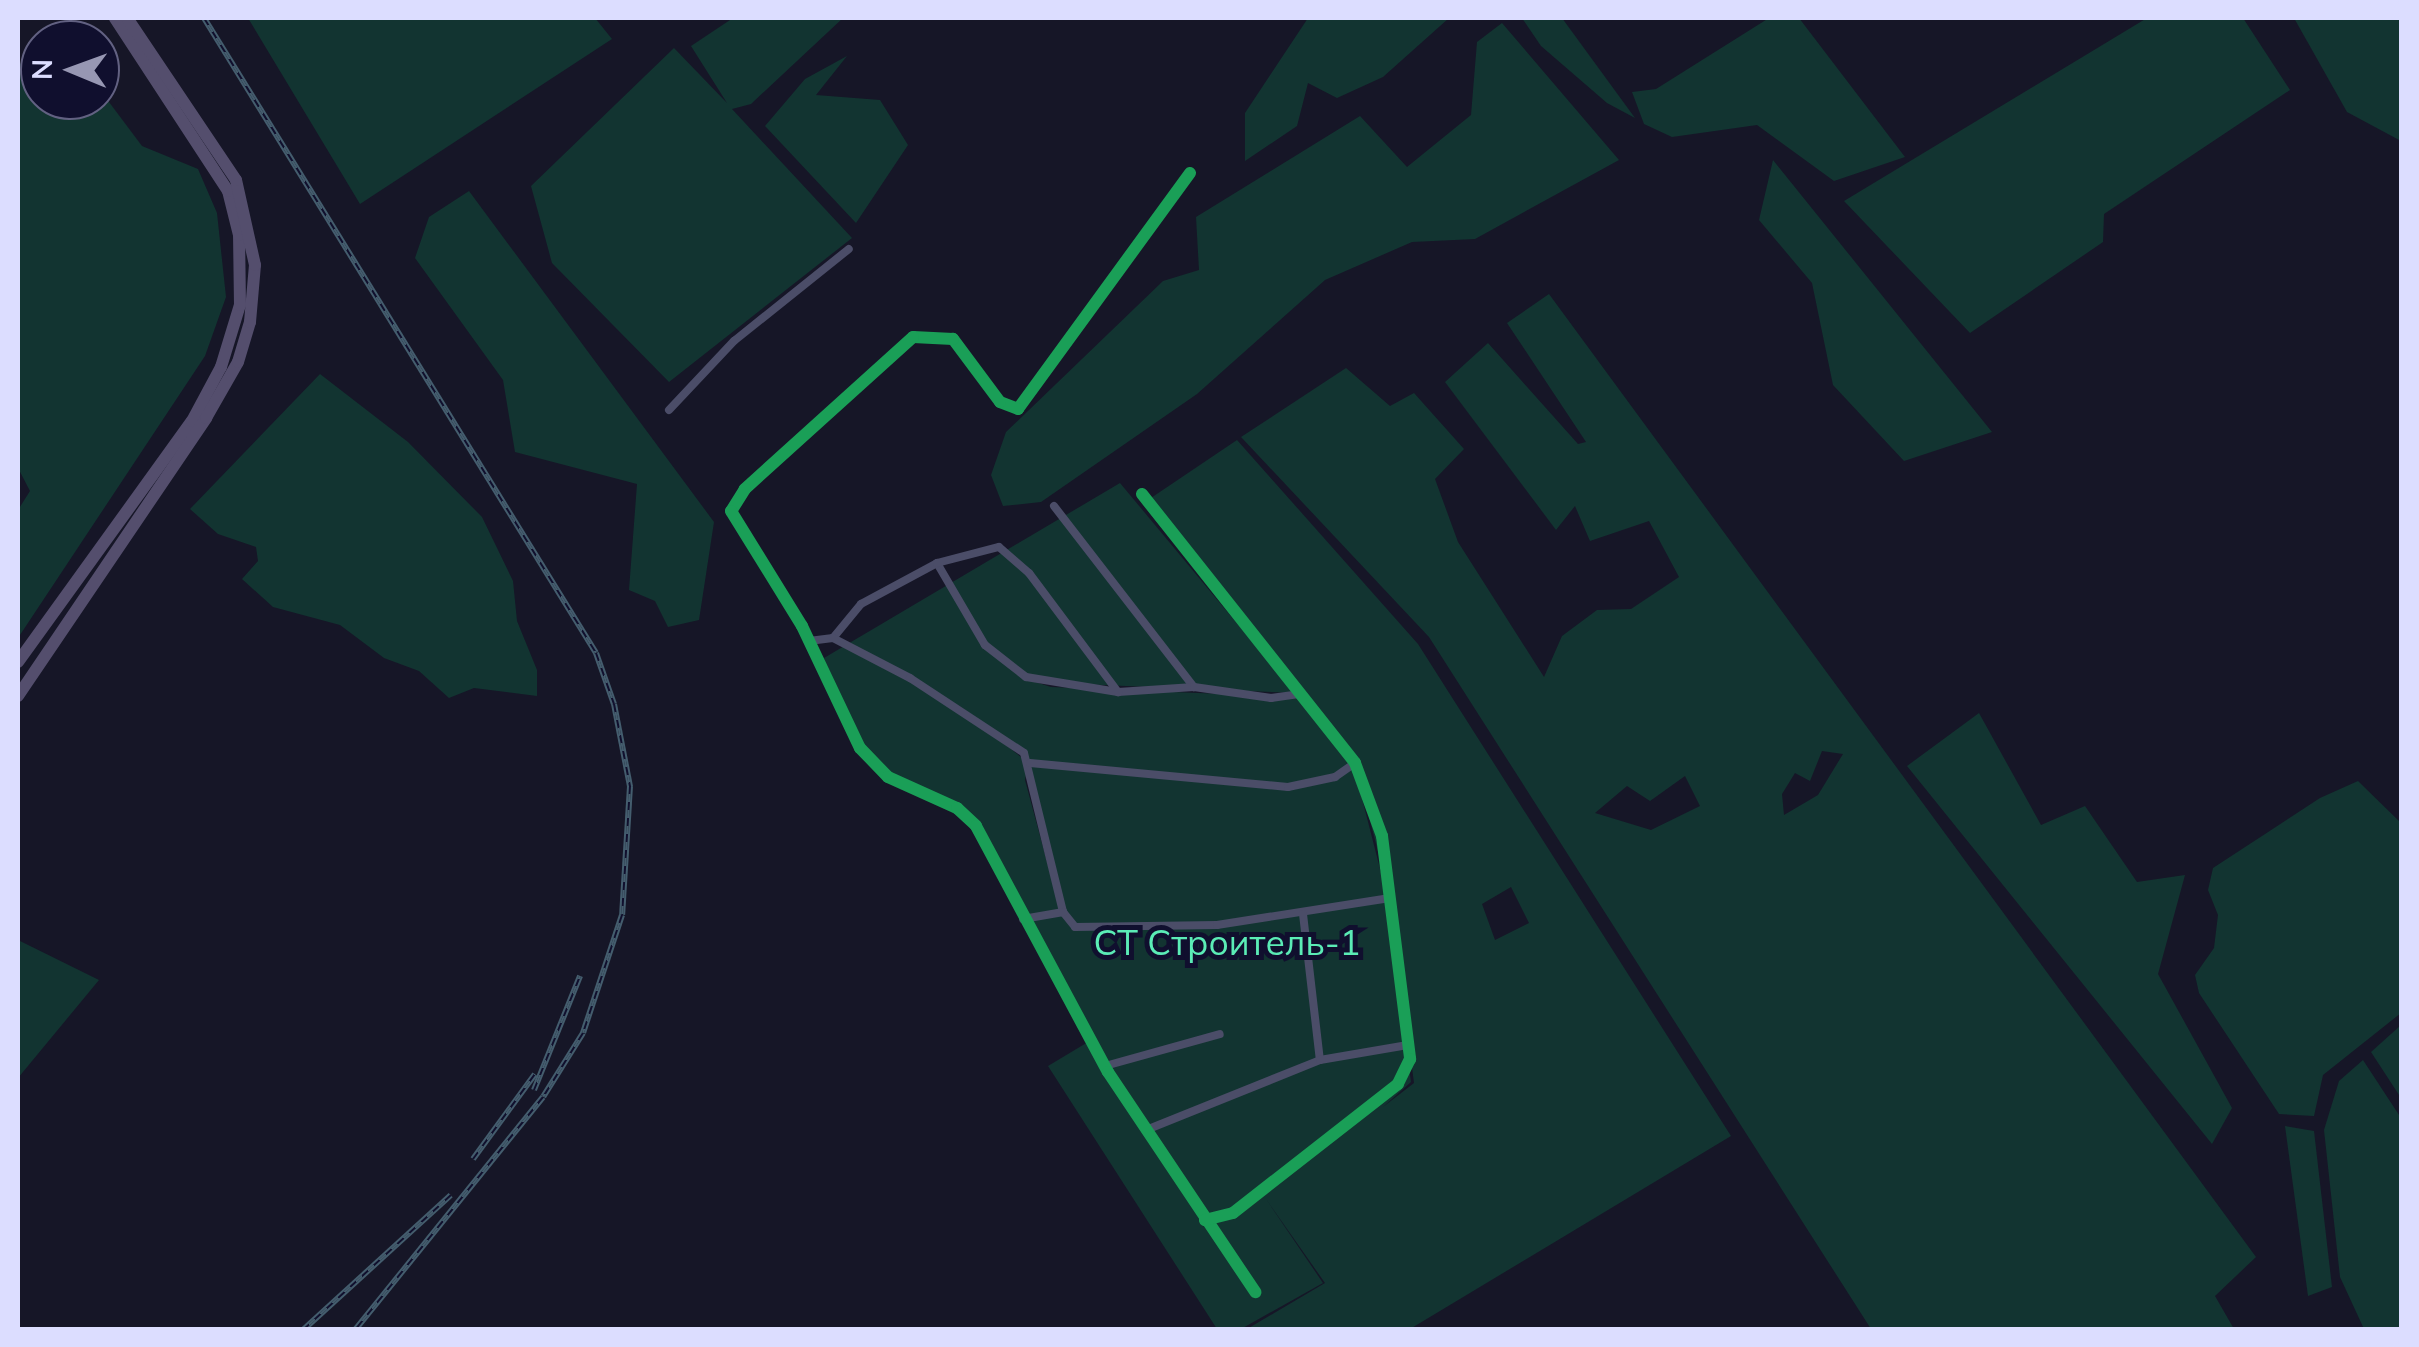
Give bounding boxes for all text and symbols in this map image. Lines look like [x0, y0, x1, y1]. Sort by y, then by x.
north arrow [20, 20, 120, 120]
text: N [24, 59, 59, 80]
park label: СТ Строитель-1 [1093, 921, 1361, 963]

